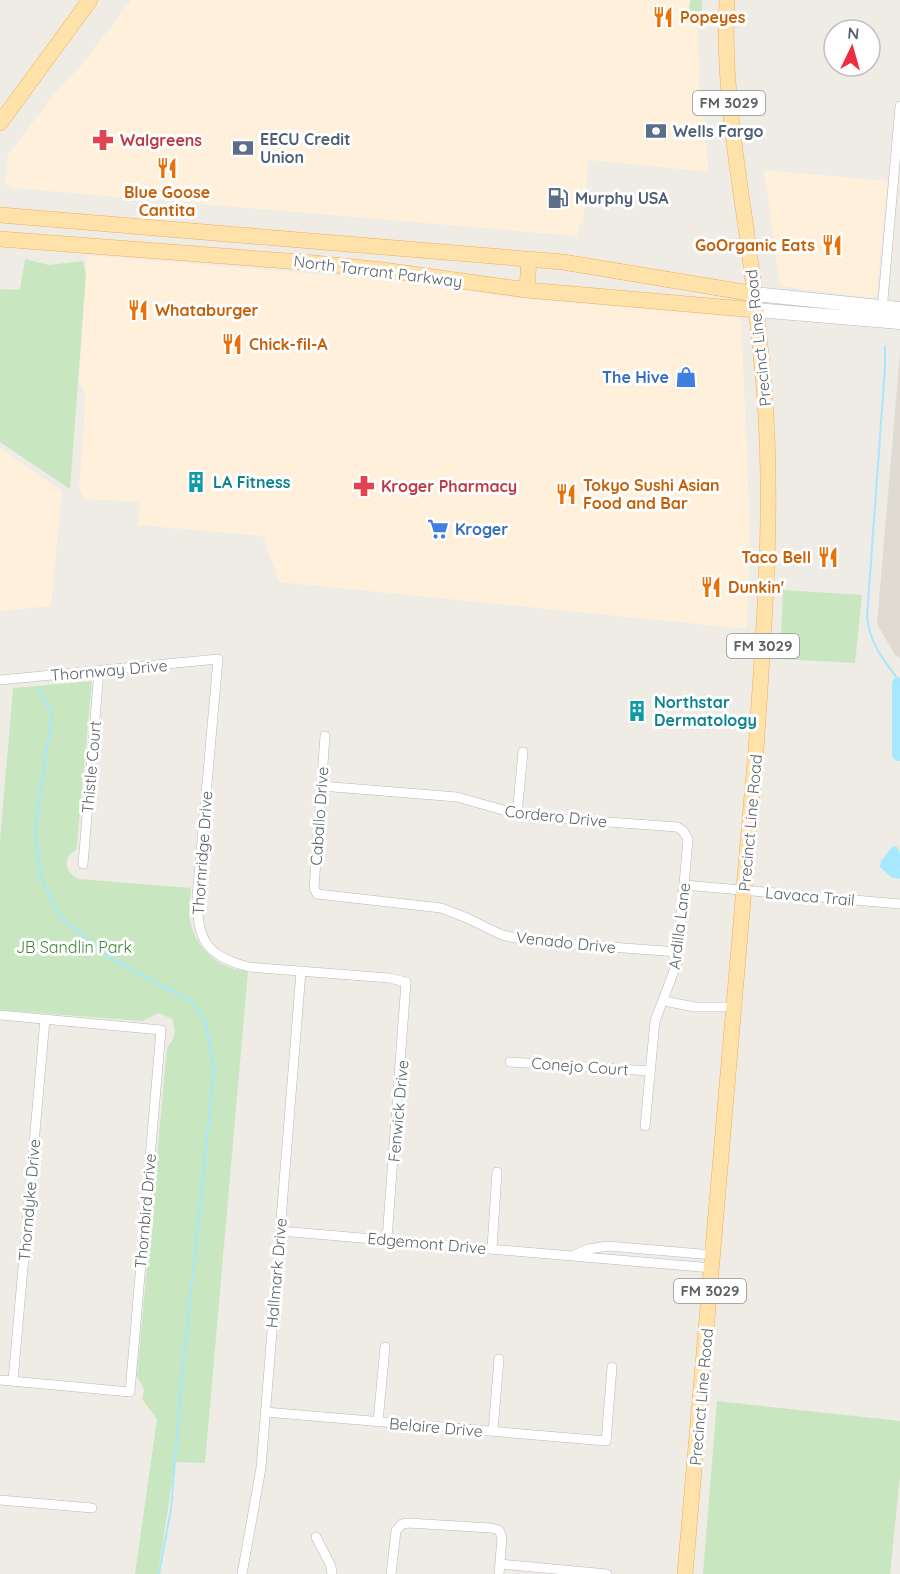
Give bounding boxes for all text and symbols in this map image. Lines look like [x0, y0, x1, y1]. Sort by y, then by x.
restaurant icon: Popeyes [651, 5, 675, 29]
place label: Popeyes [680, 7, 746, 27]
north arrow [822, 18, 882, 78]
text: N [847, 23, 860, 44]
road number: FM 3029 [693, 91, 765, 115]
bank icon: Wells Fargo [644, 119, 668, 143]
place label: Wells Fargo [673, 121, 763, 141]
pharmacy icon: Walgreens [91, 128, 115, 152]
place label: EECU Credit Union [260, 129, 351, 167]
place label: Walgreens [120, 130, 202, 150]
bank icon: EECU Credit Union [231, 136, 255, 160]
restaurant icon: Blue Goose Cantita [155, 156, 179, 180]
place label: Blue Goose Cantita [124, 182, 210, 220]
fuel station icon: Murphy USA [546, 186, 570, 210]
place label: Murphy USA [575, 188, 669, 208]
restaurant icon: GoOrganic Eats [820, 233, 844, 257]
place label: GoOrganic Eats [695, 235, 815, 255]
street label: North Tarrant Parkway [293, 251, 463, 291]
street label: Precinct Line Road [741, 268, 775, 408]
restaurant icon: Whataburger [126, 298, 150, 322]
place label: Whataburger [155, 300, 259, 320]
restaurant icon: Chick-fil-A [220, 332, 244, 356]
place label: Chick-fil-A [249, 334, 328, 354]
shop icon: The Hive [674, 365, 698, 389]
place label: The Hive [602, 367, 669, 387]
building icon: LA Fitness [184, 470, 208, 494]
place label: LA Fitness [213, 472, 291, 492]
pharmacy icon: Kroger Pharmacy [352, 474, 376, 498]
place label: Tokyo Sushi Asian Food and Bar [583, 475, 720, 513]
place label: Kroger Pharmacy [381, 476, 517, 496]
restaurant icon: Tokyo Sushi Asian Food and Bar [554, 482, 578, 506]
supermarket icon: Kroger [426, 517, 450, 541]
place label: Kroger [455, 519, 508, 539]
restaurant icon: Taco Bell [816, 545, 840, 569]
place label: Taco Bell [741, 547, 811, 567]
restaurant icon: Dunkin' [699, 575, 723, 599]
place label: Dunkin' [728, 577, 784, 597]
road number: FM 3029 [727, 634, 799, 658]
street label: Thornway Drive [50, 655, 168, 685]
place label: Northstar Dermatology [654, 692, 757, 730]
building icon: Northstar Dermatology [625, 699, 649, 723]
street label: Thistle Court [77, 720, 105, 814]
street label: Precinct Line Road [734, 754, 766, 892]
street label: Caballo Drive [306, 766, 332, 866]
street label: Thornridge Drive [188, 790, 216, 916]
street label: Cordero Drive [504, 801, 608, 831]
street label: Ardilla Lane [664, 882, 694, 970]
street label: Lavaca Trail [764, 882, 856, 910]
street label: Venado Drive [515, 927, 617, 957]
park label: JB Sandlin Park [16, 937, 132, 957]
street label: Conejo Court [531, 1053, 629, 1079]
street label: Fenwick Drive [384, 1059, 412, 1163]
street label: Thorndyke Drive [14, 1138, 44, 1262]
street label: Thornbird Drive [130, 1153, 160, 1269]
street label: Hallmark Drive [261, 1217, 291, 1329]
street label: Edgemont Drive [367, 1228, 487, 1258]
road number: FM 3029 [674, 1279, 746, 1303]
street label: Precinct Line Road [685, 1328, 717, 1466]
street label: Belaire Drive [388, 1413, 484, 1441]

